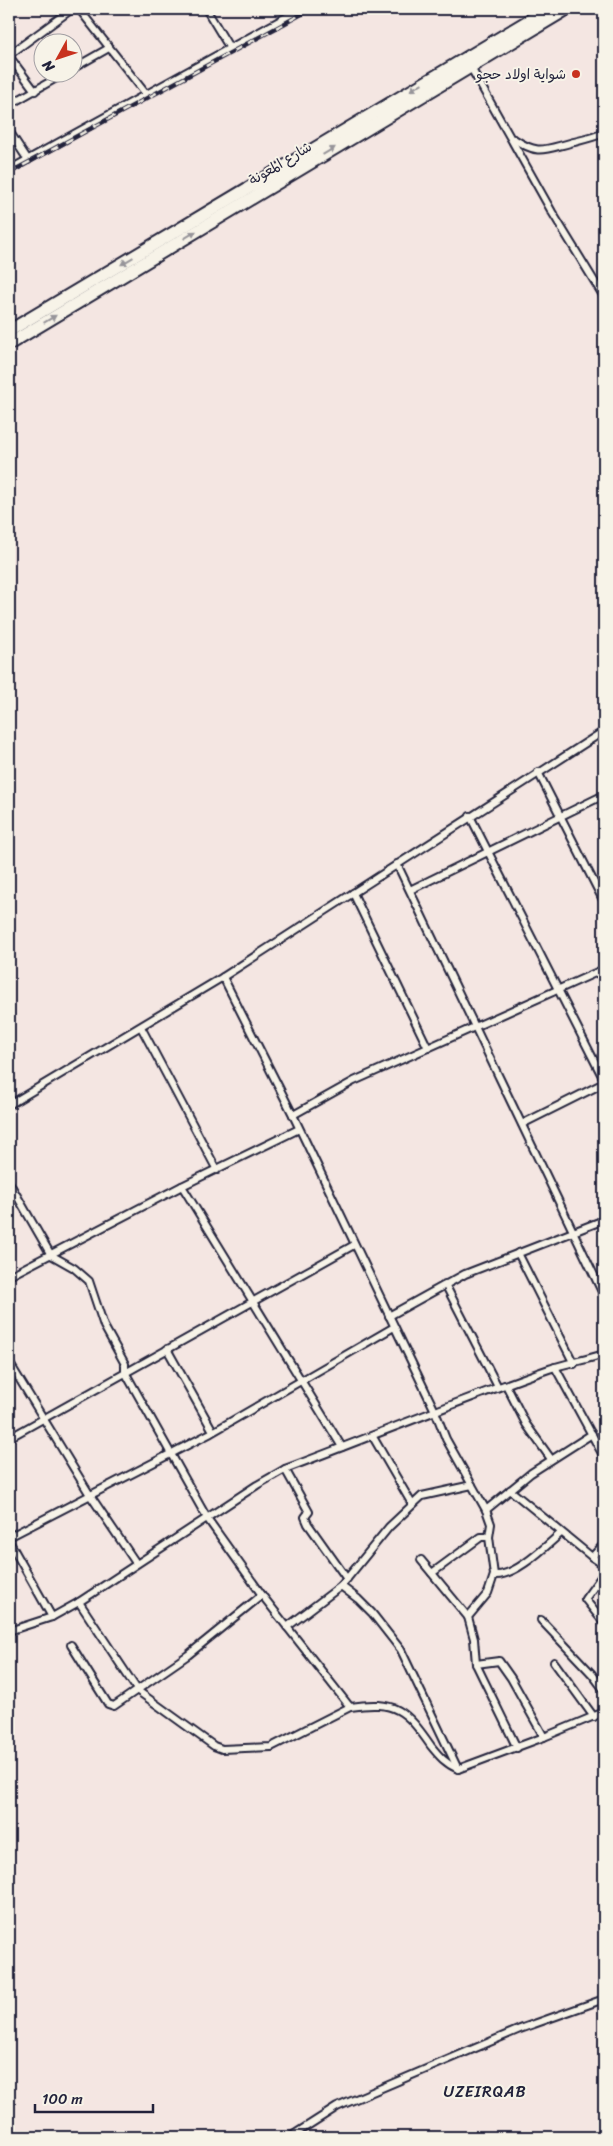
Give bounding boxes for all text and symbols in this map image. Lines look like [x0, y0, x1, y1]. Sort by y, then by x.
north arrow [32, 32, 82, 82]
text: N [36, 54, 62, 79]
place label: شواية اولاد حجو [475, 62, 566, 87]
marker: شواية اولاد حجو [570, 68, 582, 80]
one-way arrow [410, 83, 423, 92]
street label: شارع المعونة [244, 135, 317, 192]
one-way arrow [322, 147, 335, 156]
one-way arrow [183, 230, 196, 240]
one-way arrow [120, 256, 133, 265]
one-way arrow [44, 314, 57, 324]
district label: UZEIRQAB [443, 2077, 527, 2106]
scale bar [35, 2081, 152, 2113]
text: 100 m [42, 2086, 83, 2112]

